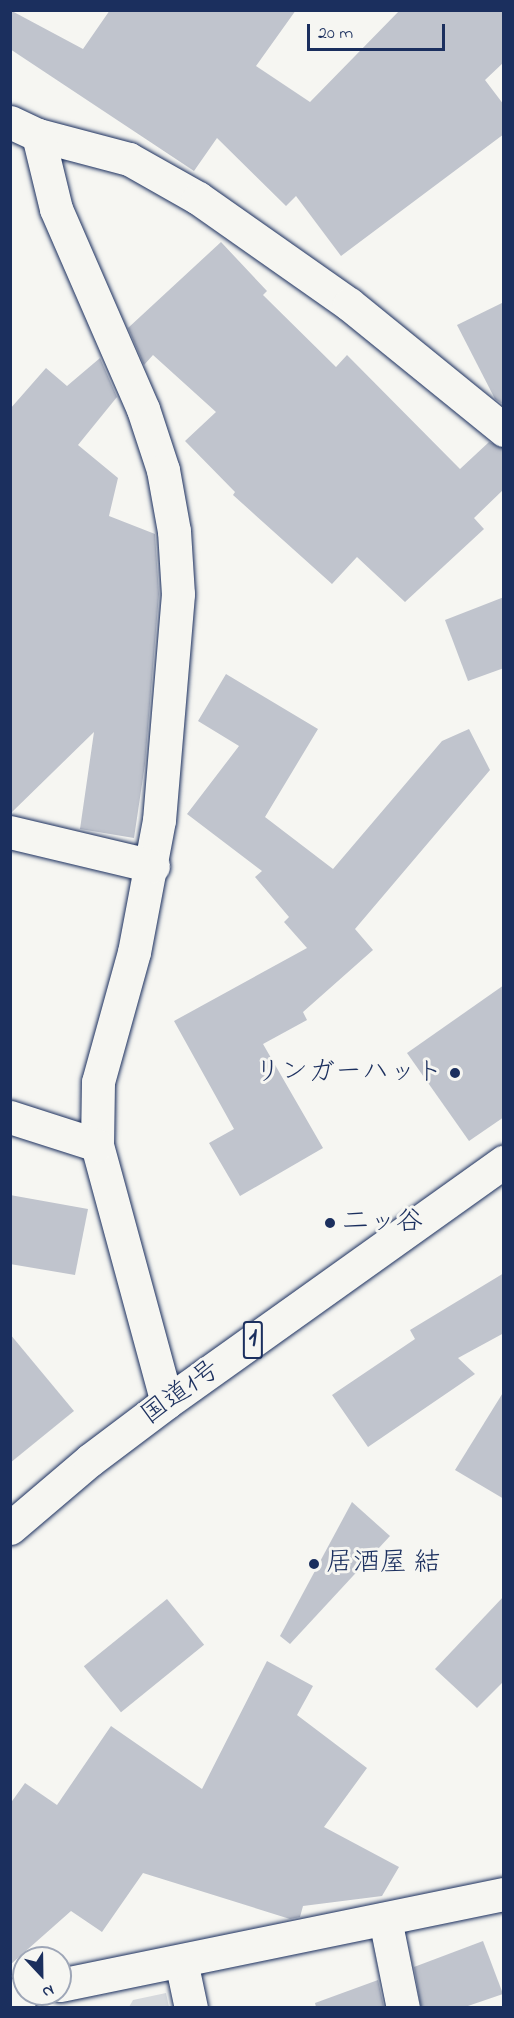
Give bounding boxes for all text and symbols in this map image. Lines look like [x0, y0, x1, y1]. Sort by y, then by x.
scale bar [310, 12, 448, 50]
text: 20 m [318, 21, 353, 47]
place label: リンガーハット [254, 1057, 443, 1089]
marker: リンガーハット [448, 1066, 462, 1080]
place label: 二ッ谷 [342, 1207, 423, 1239]
marker: 二ッ谷 [323, 1216, 337, 1230]
road number: 1 [242, 1317, 264, 1363]
street label: 国道1号 [135, 1354, 227, 1432]
place label: 居酒屋 結 [326, 1548, 441, 1580]
marker: 居酒屋 結 [307, 1557, 321, 1571]
north arrow [12, 1946, 72, 2006]
text: N [38, 1978, 58, 2004]

